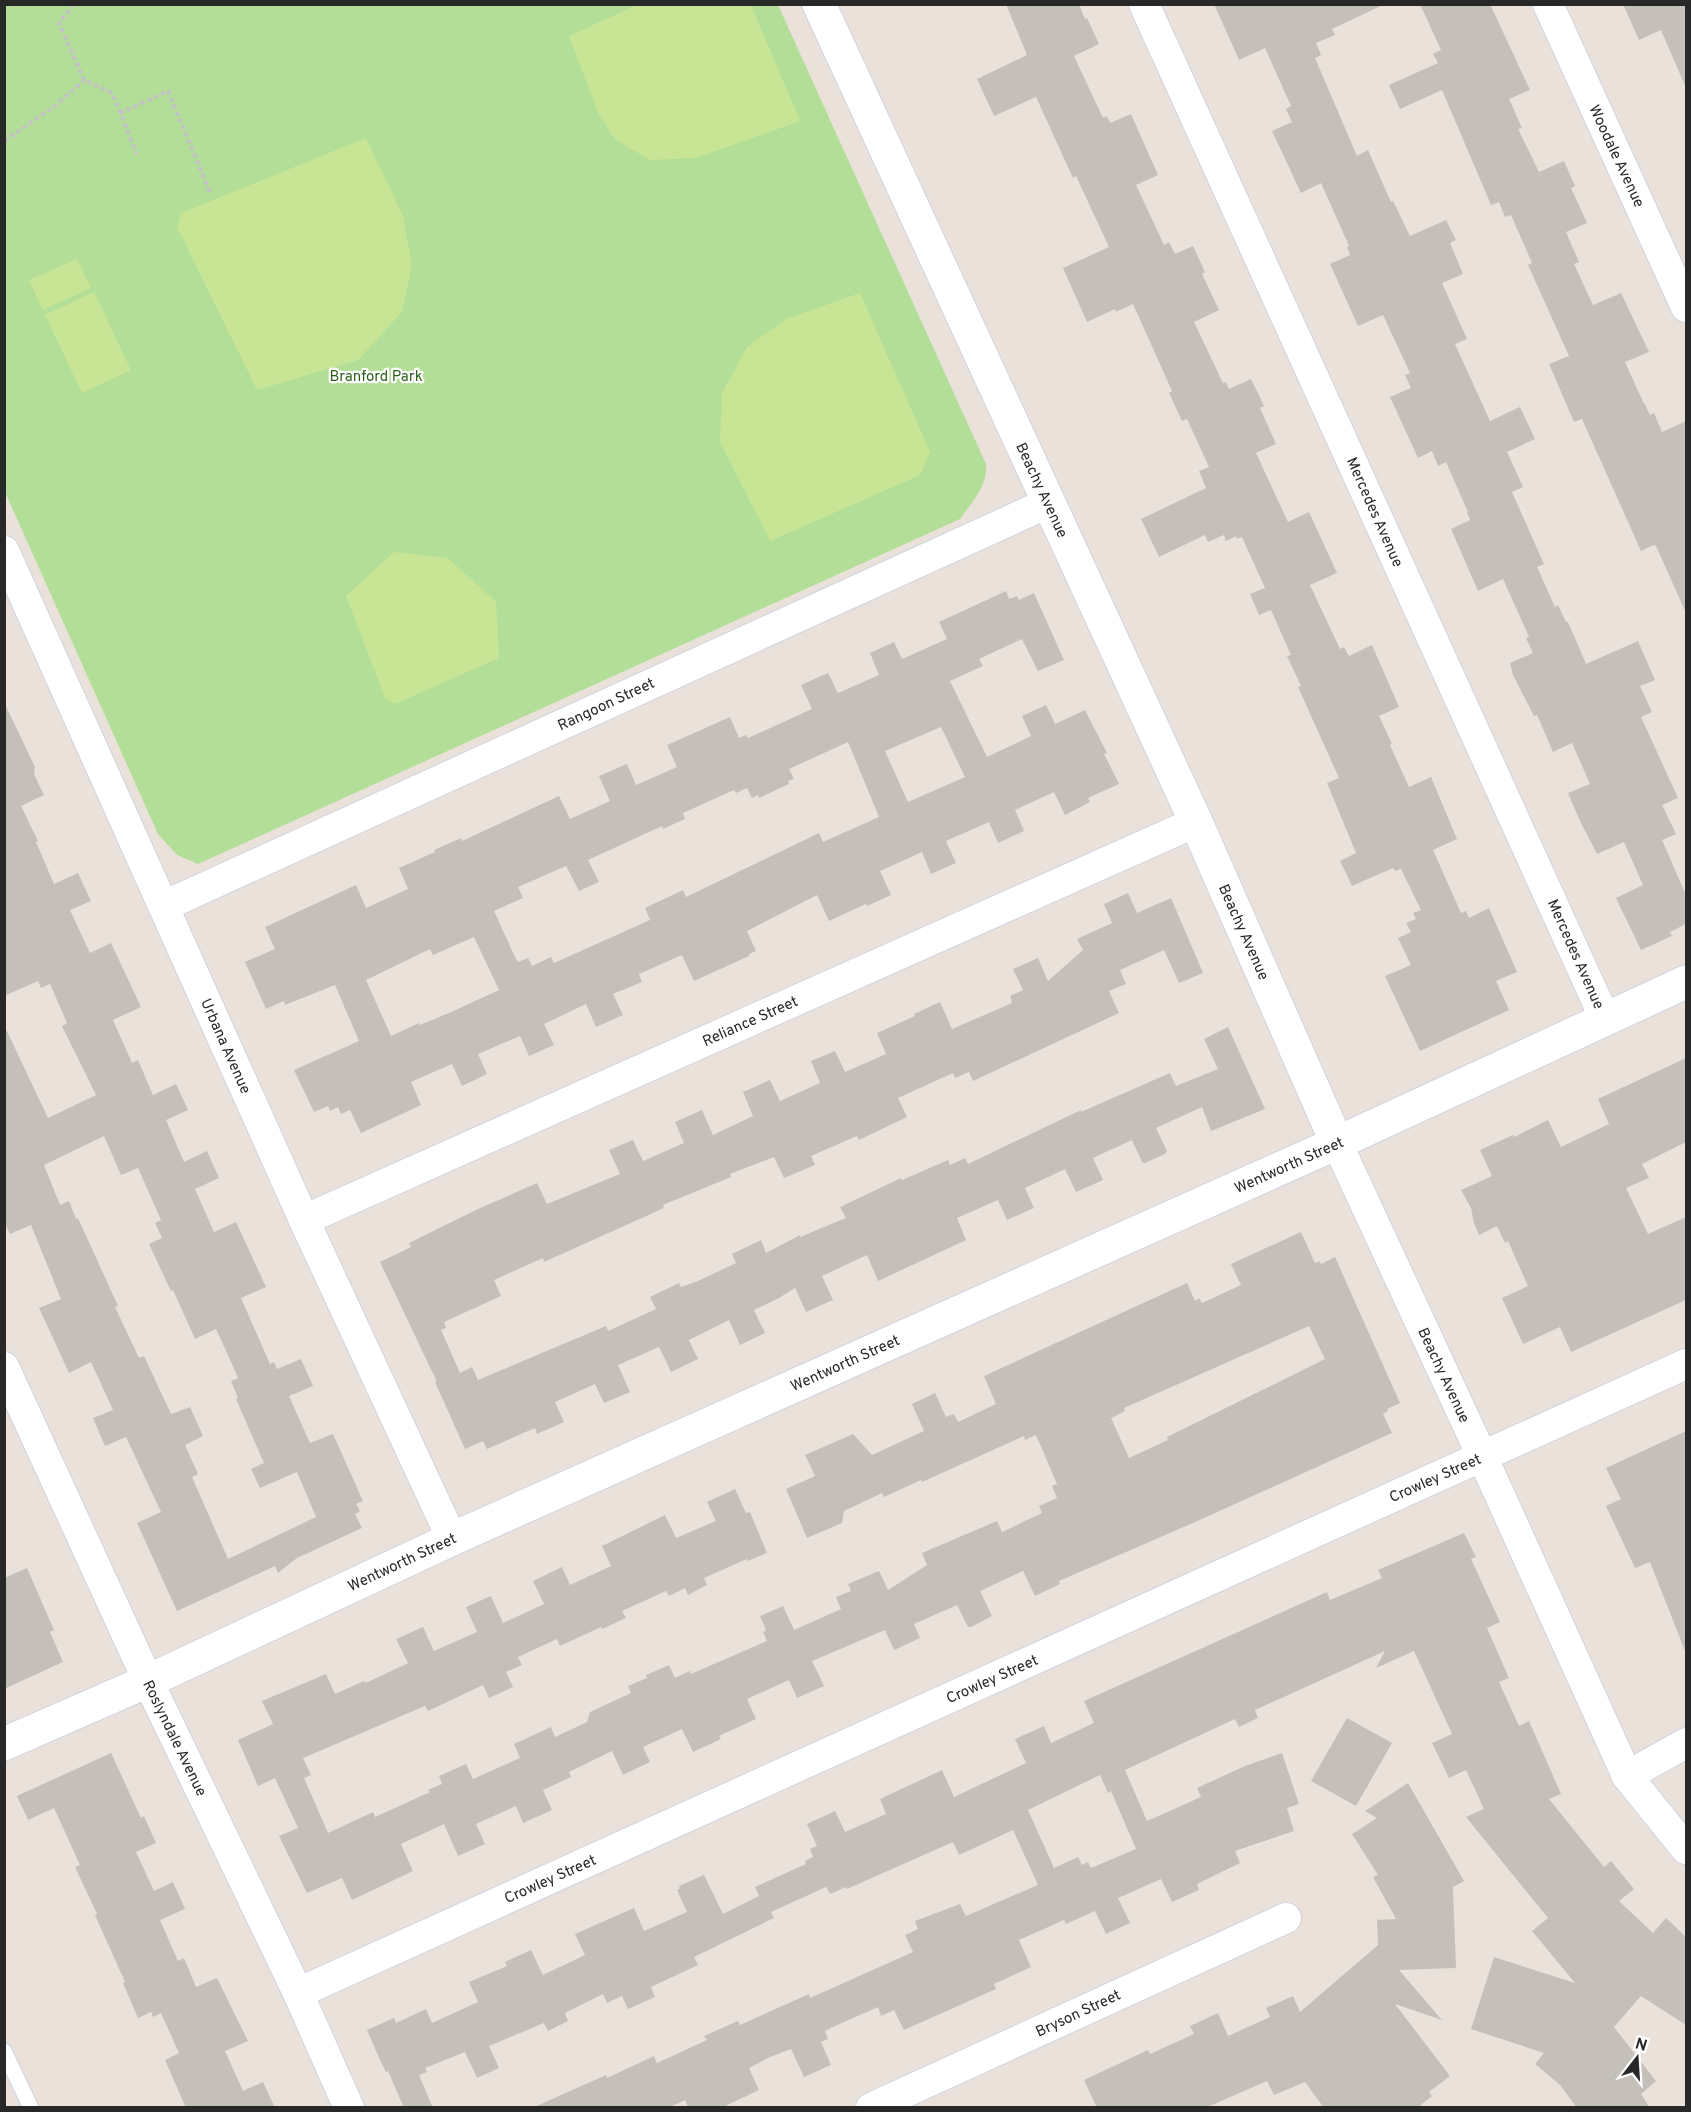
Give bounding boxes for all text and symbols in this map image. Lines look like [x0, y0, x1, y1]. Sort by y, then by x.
street label: Woodale Avenue [1584, 102, 1648, 211]
park label: Branford Park [329, 368, 423, 387]
street label: Beachy Avenue [1010, 440, 1071, 541]
street label: Mercedes Avenue [1341, 455, 1406, 570]
street label: Rangoon Street [555, 675, 658, 736]
street label: Beachy Avenue [1213, 882, 1272, 984]
street label: Mercedes Avenue [1542, 897, 1607, 1012]
street label: Reliance Street [700, 993, 801, 1052]
street label: Urbana Avenue [195, 996, 254, 1097]
street label: Wentworth Street [1232, 1134, 1347, 1199]
street label: Beachy Avenue [1412, 1325, 1473, 1426]
street label: Wentworth Street [788, 1332, 903, 1397]
street label: Crowley Street [1387, 1451, 1485, 1508]
street label: Wentworth Street [345, 1530, 460, 1597]
street label: Crowley Street [944, 1652, 1042, 1709]
street label: Roslyndale Avenue [137, 1677, 210, 1800]
street label: Crowley Street [502, 1852, 600, 1909]
street label: Bryson Street [1033, 1986, 1124, 2042]
north arrow [1607, 2028, 1667, 2088]
text: N [1632, 2034, 1649, 2057]

